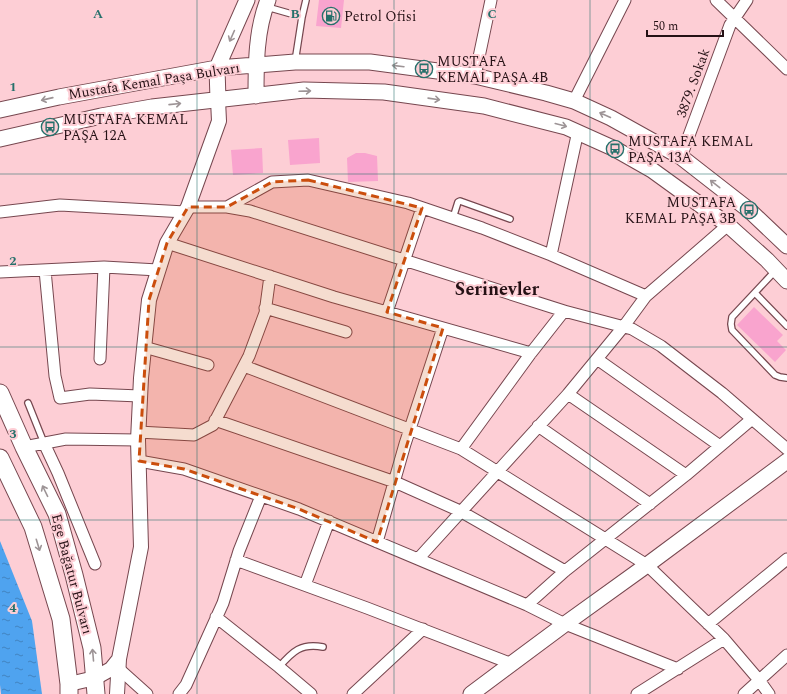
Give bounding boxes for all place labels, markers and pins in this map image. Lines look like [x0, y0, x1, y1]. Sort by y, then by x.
fuel station icon: Petrol Ofisi [321, 6, 341, 26]
place label: Petrol Ofisi [344, 6, 416, 27]
place label: MUSTAFA KEMAL PAŞA 4B [437, 51, 548, 88]
bus stop icon: MUSTAFA KEMAL PAŞA 4B [414, 59, 434, 79]
place label: MUSTAFA KEMAL PAŞA 12A [63, 109, 188, 146]
bus stop icon: MUSTAFA KEMAL PAŞA 12A [40, 117, 60, 137]
place label: MUSTAFA KEMAL PAŞA 13A [628, 131, 753, 168]
bus stop icon: MUSTAFA KEMAL PAŞA 13A [605, 139, 625, 159]
place label: MUSTAFA KEMAL PAŞA 3B [625, 192, 736, 229]
bus stop icon: MUSTAFA KEMAL PAŞA 3B [739, 200, 759, 220]

